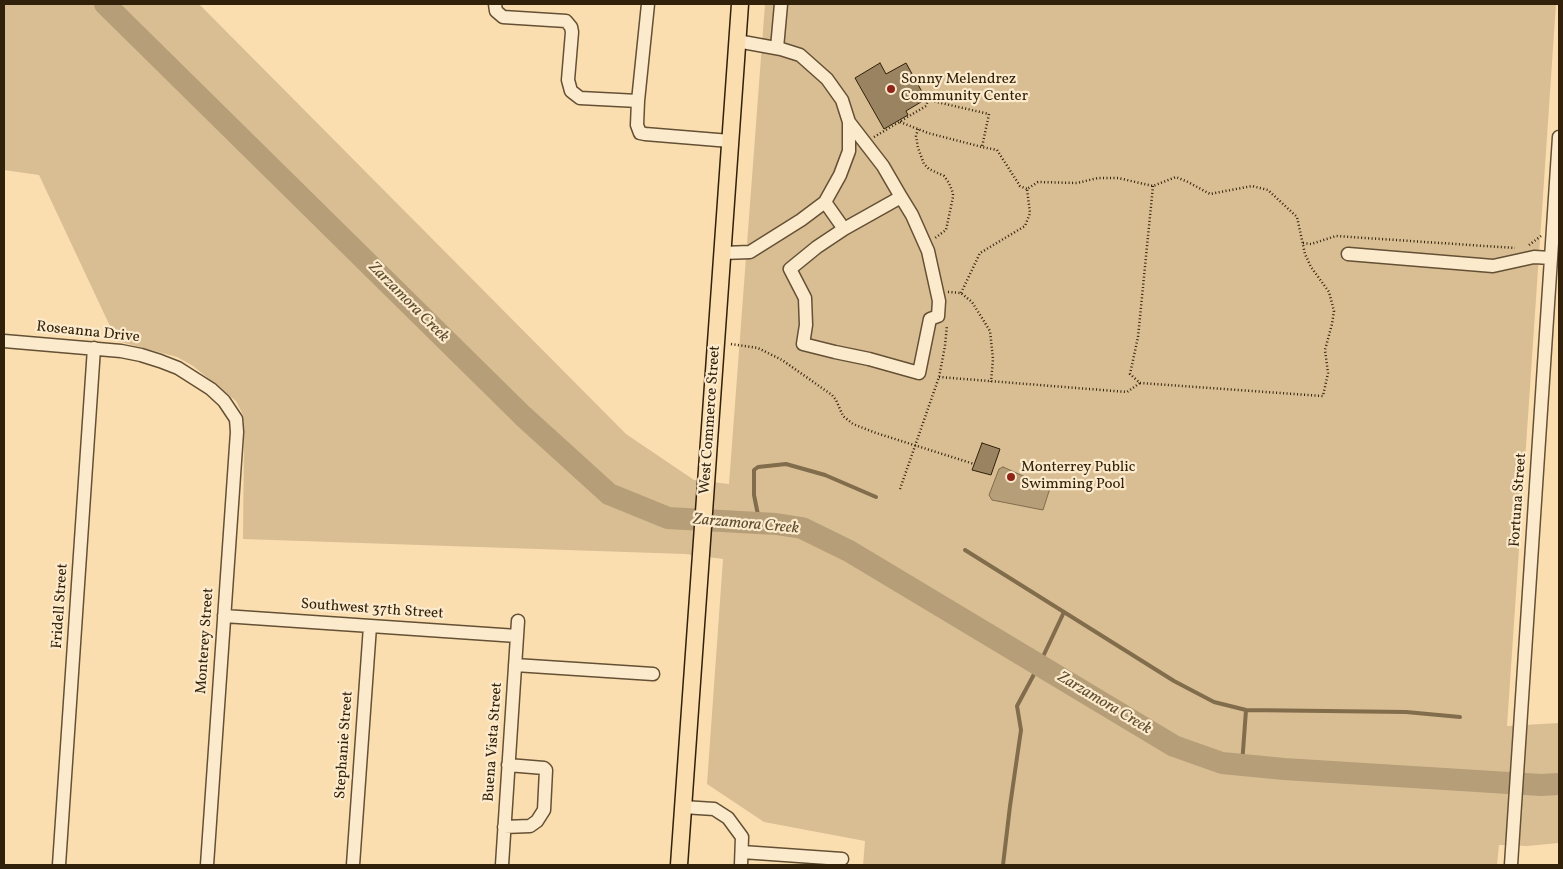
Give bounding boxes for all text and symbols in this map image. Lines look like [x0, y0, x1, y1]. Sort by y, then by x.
place label: Sonny Melendrez Community Center [901, 71, 1028, 106]
marker: Sonny Melendrez Community Center [885, 83, 897, 95]
water label: Zarzamora Creek [364, 259, 452, 347]
street label: Roseanna Drive [35, 319, 141, 347]
street label: West Commerce Street [697, 345, 725, 495]
street label: Fortuna Street [1507, 452, 1531, 548]
place label: Monterrey Public Swimming Pool [1021, 459, 1135, 494]
marker: Monterrey Public Swimming Pool [1005, 471, 1017, 483]
water label: Zarzamora Creek [692, 511, 800, 539]
street label: Fridell Street [49, 563, 73, 649]
street label: Monterey Street [193, 587, 219, 695]
street label: Southwest 37th Street [300, 596, 444, 624]
water label: Zarzamora Creek [1054, 668, 1154, 740]
street label: Buena Vista Street [481, 682, 507, 802]
street label: Stephanie Street [332, 690, 358, 800]

